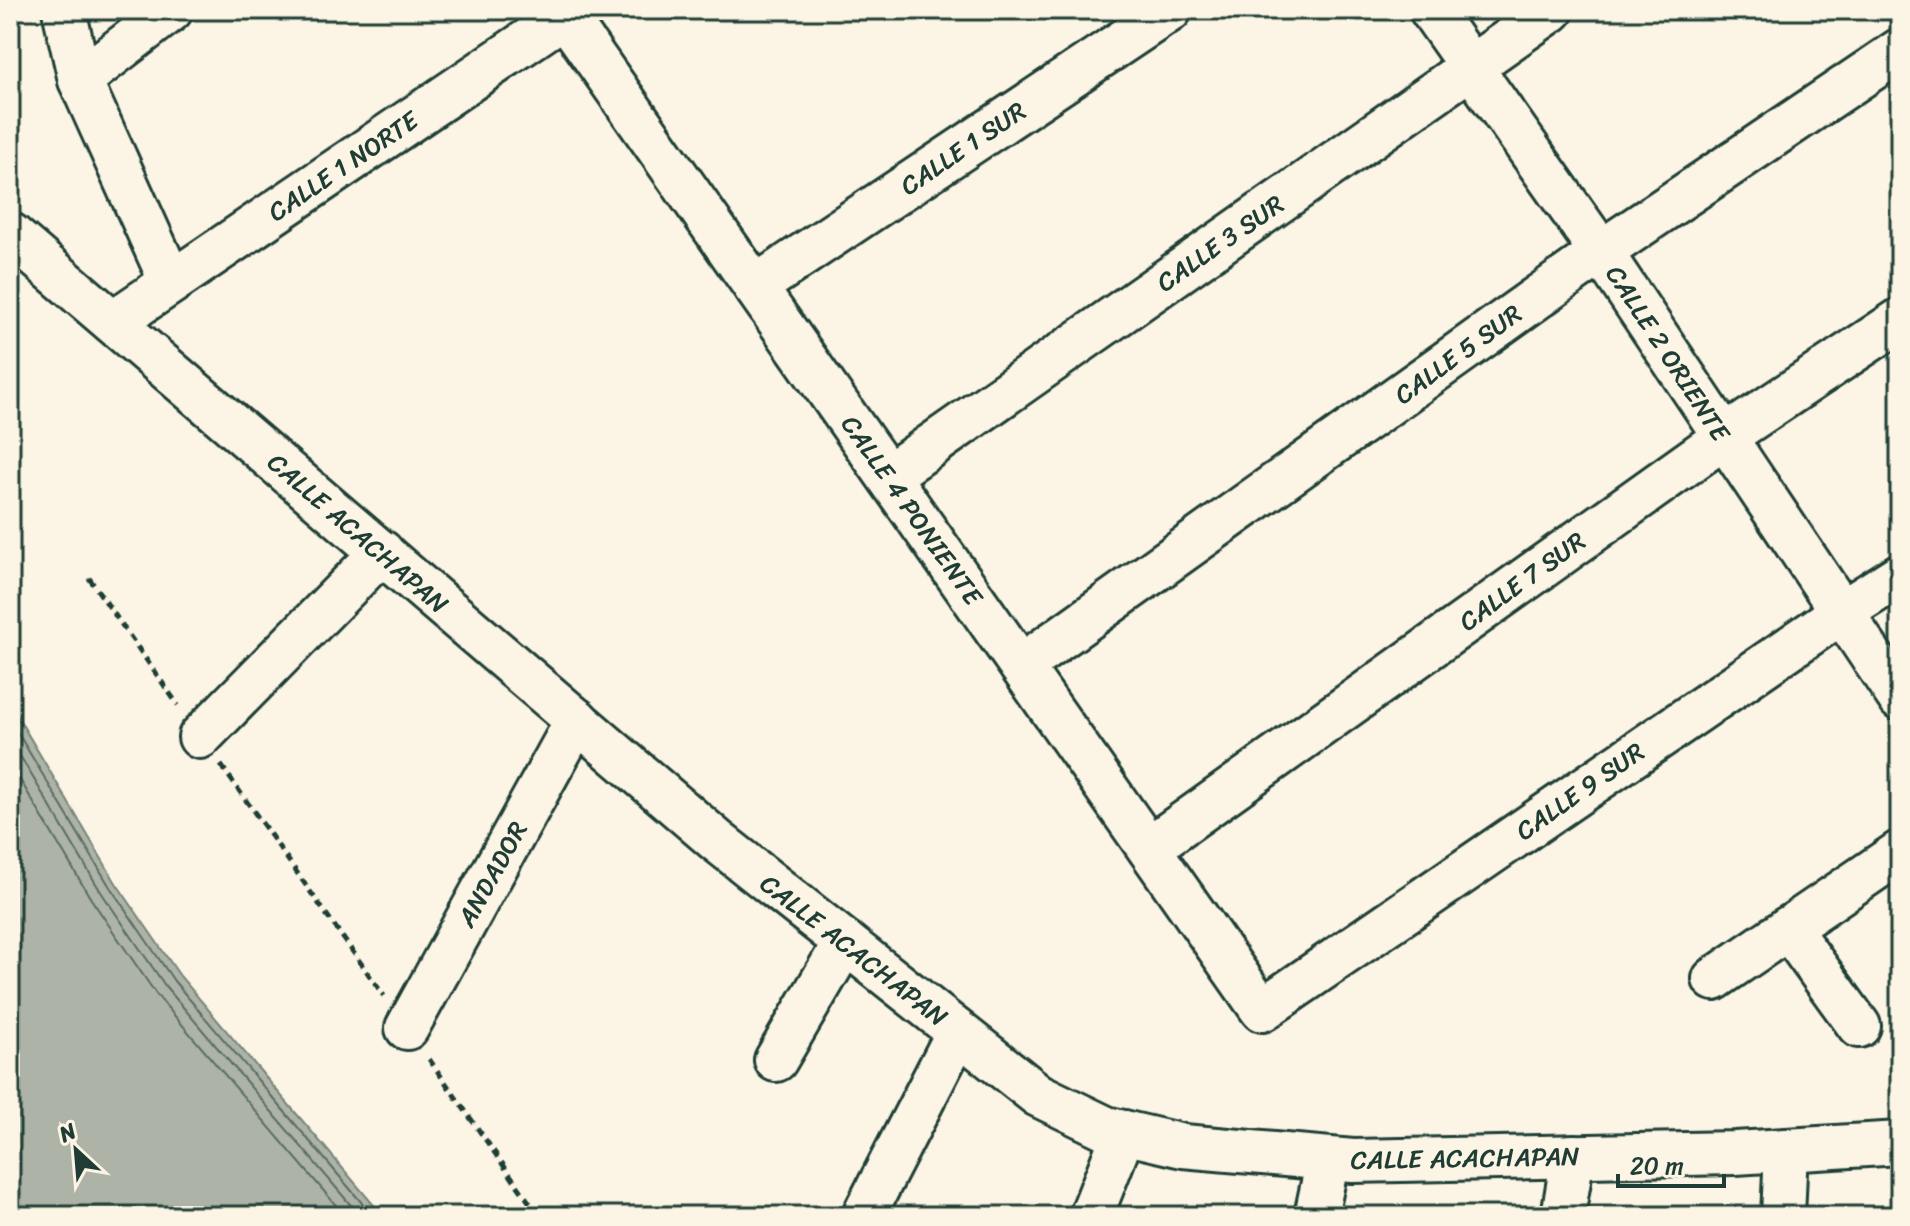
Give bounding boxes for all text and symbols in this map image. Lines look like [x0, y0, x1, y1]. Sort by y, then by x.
street label: CALLE 1 SUR [890, 88, 1036, 208]
street label: CALLE 1 NORTE [258, 97, 429, 234]
street label: CALLE 3 SUR [1146, 182, 1294, 304]
street label: CALLE 2 ORIENTE [1593, 255, 1743, 452]
street label: CALLE 5 SUR [1384, 291, 1532, 417]
street label: CALLE 4 PONIENTE [829, 405, 996, 616]
street label: CALLE ACACHAPAN [257, 441, 459, 625]
street label: CALLE 7 SUR [1448, 519, 1596, 643]
street label: CALLE 9 SUR [1505, 729, 1655, 853]
street label: ANDADOR [443, 812, 540, 937]
street label: CALLE ACACHAPAN [750, 861, 958, 1039]
north arrow [36, 1110, 116, 1190]
text: N [51, 1111, 84, 1154]
street label: CALLE ACACHAPAN [1350, 1133, 1580, 1183]
scale bar [1618, 1138, 1724, 1188]
text: 20 m [1630, 1145, 1684, 1187]

